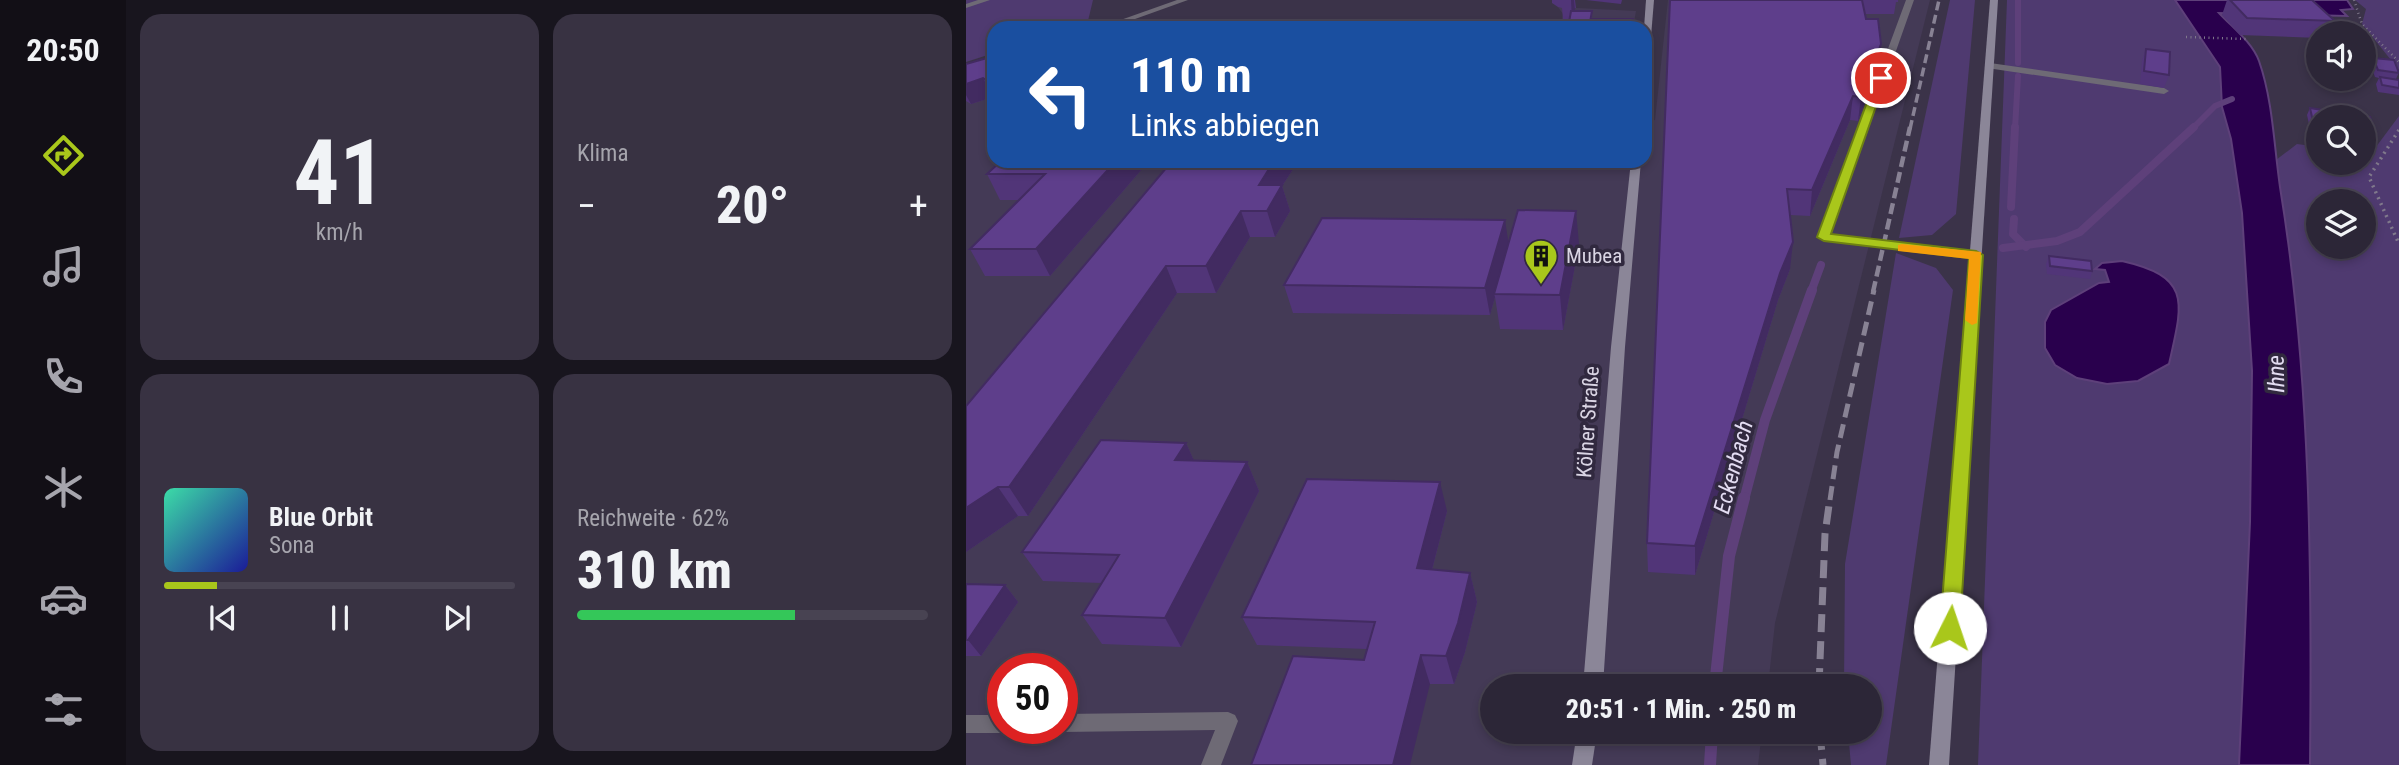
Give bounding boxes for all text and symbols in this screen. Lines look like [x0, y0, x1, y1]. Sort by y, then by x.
map controls [2306, 21, 2376, 259]
button: sound [2306, 21, 2376, 91]
text: 20:50 [26, 31, 100, 69]
text: 110 m [1130, 47, 1252, 104]
pin [1851, 48, 1911, 108]
icon: left [1015, 49, 1106, 140]
icon: arrive [1862, 59, 1900, 97]
button: search [2306, 105, 2376, 175]
text: Links abbiegen [1130, 106, 1320, 144]
text: 41 [294, 120, 385, 226]
icon: directions [39, 131, 88, 180]
text: Klima [577, 140, 628, 167]
text: 20° [716, 175, 789, 236]
text: − [577, 184, 596, 228]
text: + [909, 184, 928, 228]
button: layers [2306, 189, 2376, 259]
text: km/h [316, 219, 363, 246]
building icon: Mubea [1522, 237, 1560, 286]
icon: music [39, 242, 88, 291]
place label: Mubea [1566, 244, 1622, 268]
icon: phone [39, 352, 88, 401]
water label: Ihne [2263, 355, 2290, 393]
street label: Kölner Straße [1572, 365, 1604, 479]
water label: Eckenbach [1708, 418, 1759, 517]
icon: climate [39, 463, 88, 512]
text: Blue Orbit [269, 502, 373, 532]
text: Reichweite · 62% [577, 505, 729, 532]
text: Sona [269, 532, 315, 559]
text: 310 km [577, 540, 732, 601]
icon: car [39, 574, 88, 623]
position arrow [1913, 591, 1987, 665]
icon: previous [204, 599, 242, 637]
icon: pause [321, 599, 359, 637]
icon: next [438, 599, 476, 637]
speed limit sign: 50 [987, 653, 1078, 744]
icon: filters [39, 685, 88, 734]
text: 20:51 · 1 Min. · 250 m [1566, 694, 1796, 724]

